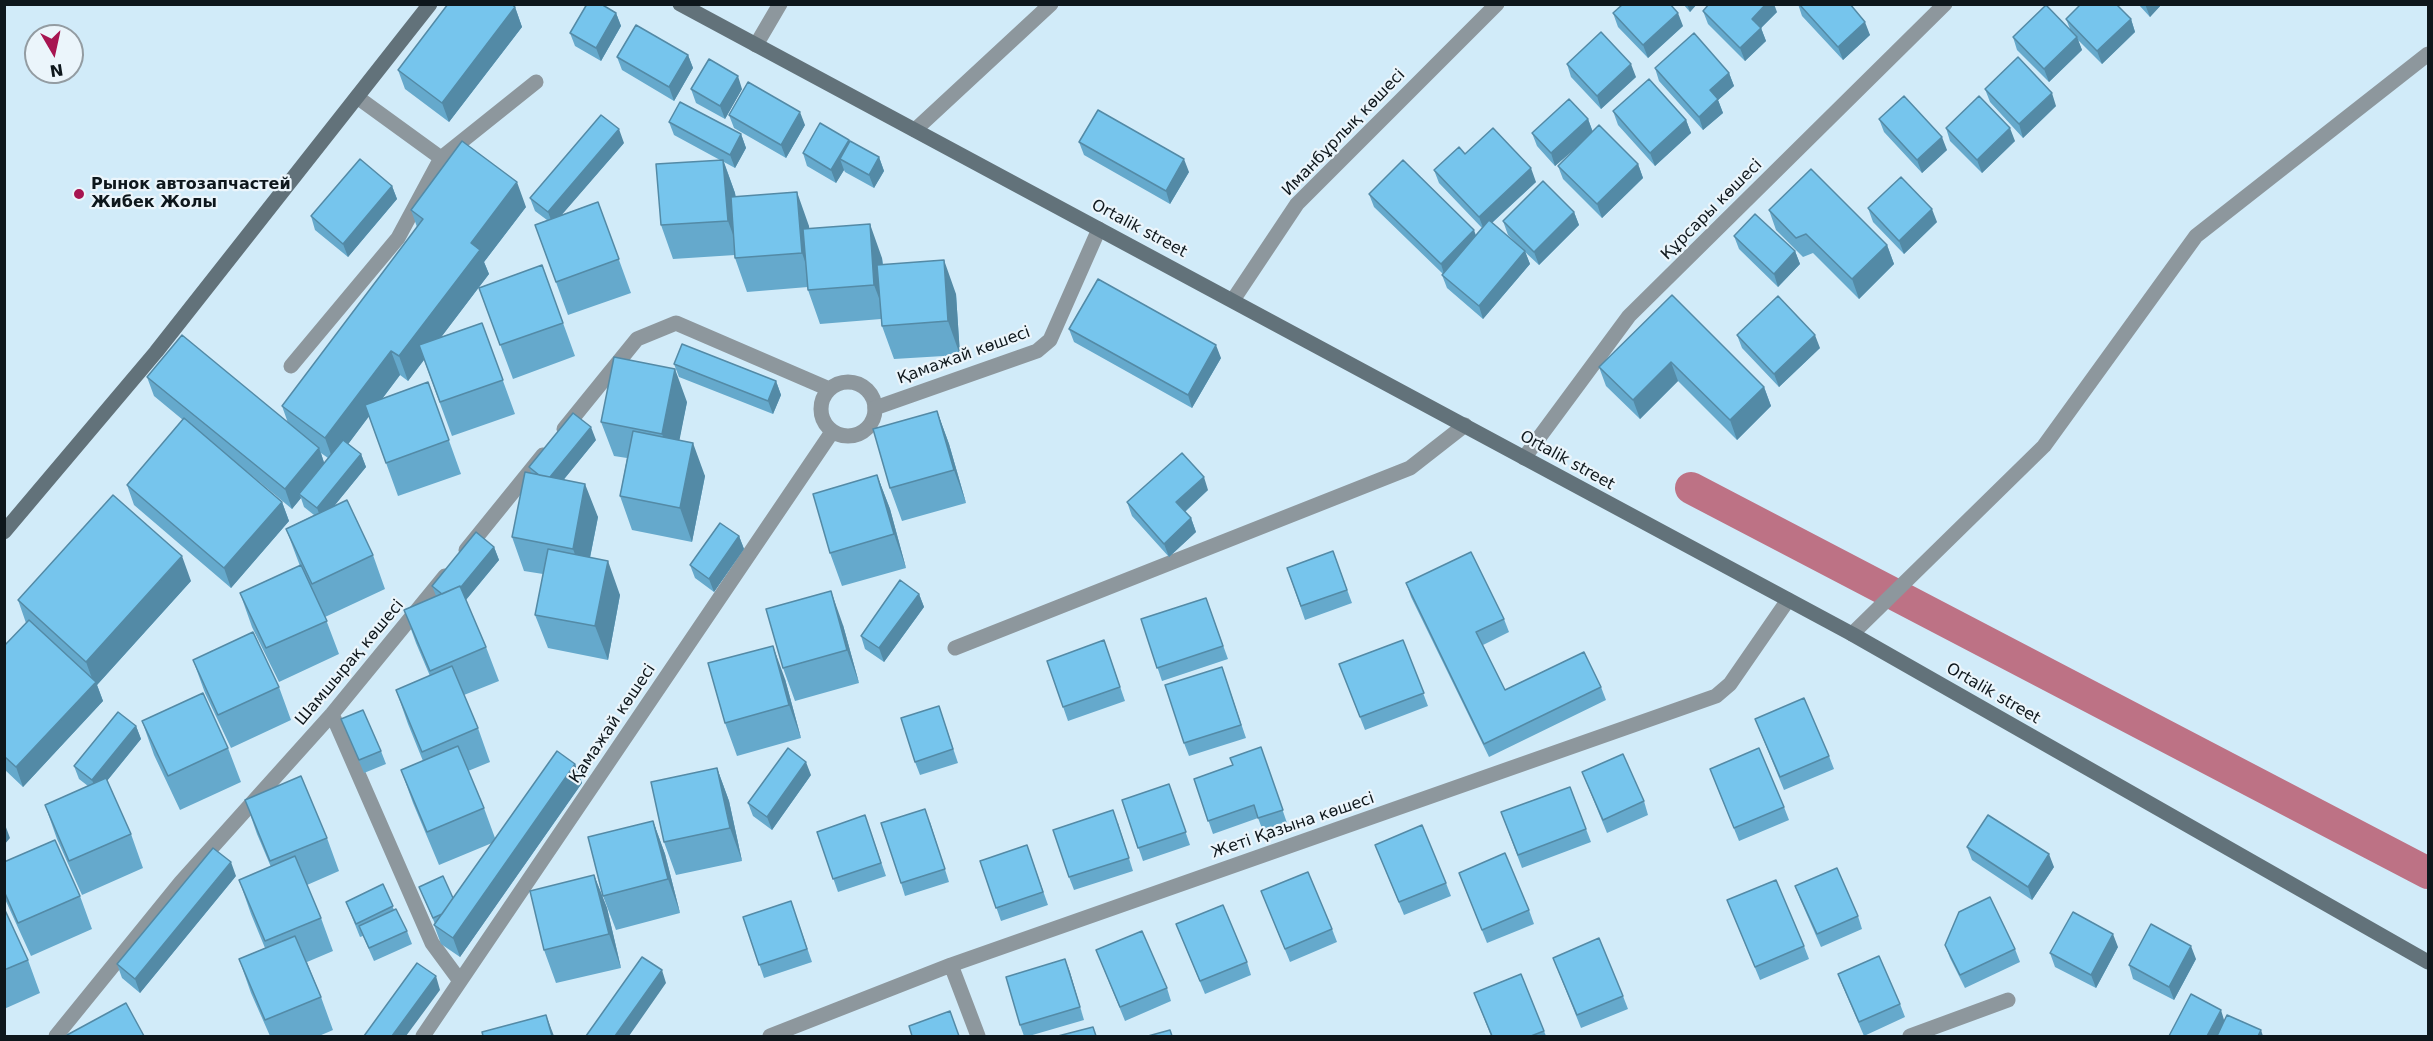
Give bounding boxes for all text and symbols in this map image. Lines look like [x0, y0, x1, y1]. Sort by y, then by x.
north arrow [24, 24, 84, 84]
text: N [48, 60, 65, 81]
street label: Иманбұрлық көшесі [1279, 66, 1409, 200]
street label: Құрсары көшесі [1658, 156, 1766, 264]
place label: Рынок автозапчастей Жибек Жолы [91, 175, 291, 213]
marker: Рынок автозапчастей Жибек Жолы [72, 187, 86, 201]
street label: Ortalik street [1088, 196, 1190, 262]
street label: Қамажай көшесі [895, 323, 1033, 389]
street label: Ortalik street [1516, 427, 1618, 495]
street label: Шамшырақ көшесі [292, 596, 408, 730]
street label: Ortalik street [1943, 659, 2043, 729]
street label: Қамажай көшесі [566, 661, 660, 787]
street label: Жеті Қазына көшесі [1209, 789, 1377, 863]

